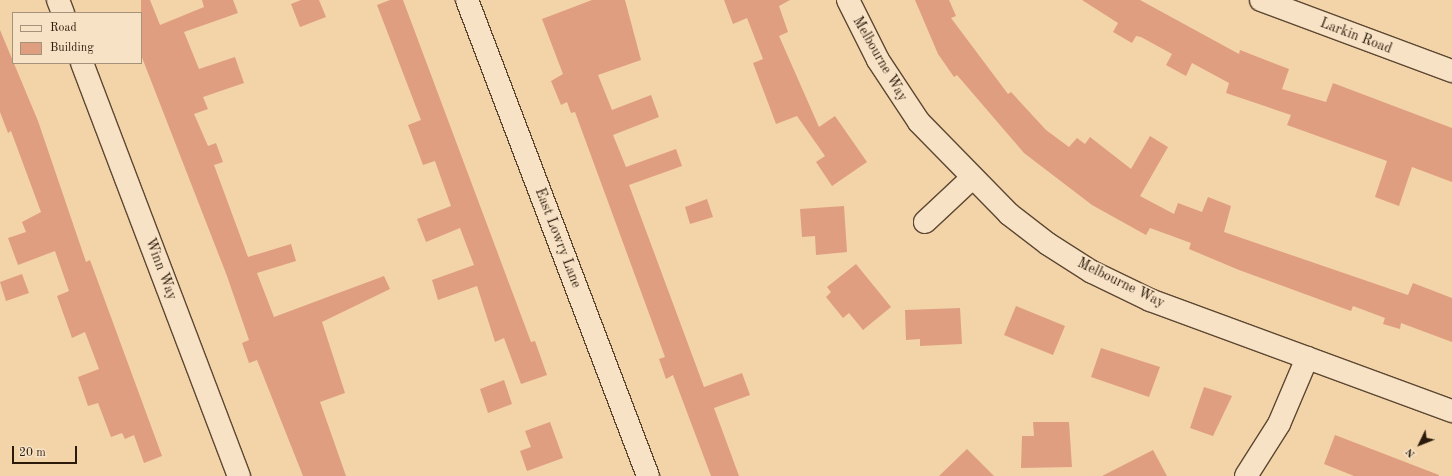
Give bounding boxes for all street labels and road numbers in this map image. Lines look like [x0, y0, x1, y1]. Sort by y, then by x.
street label: Melbourne Way [849, 14, 911, 104]
street label: Larkin Road [1318, 15, 1394, 57]
street label: East Lowry Lane [531, 186, 585, 290]
street label: Winn Way [141, 236, 181, 302]
street label: Melbourne Way [1075, 255, 1167, 311]

